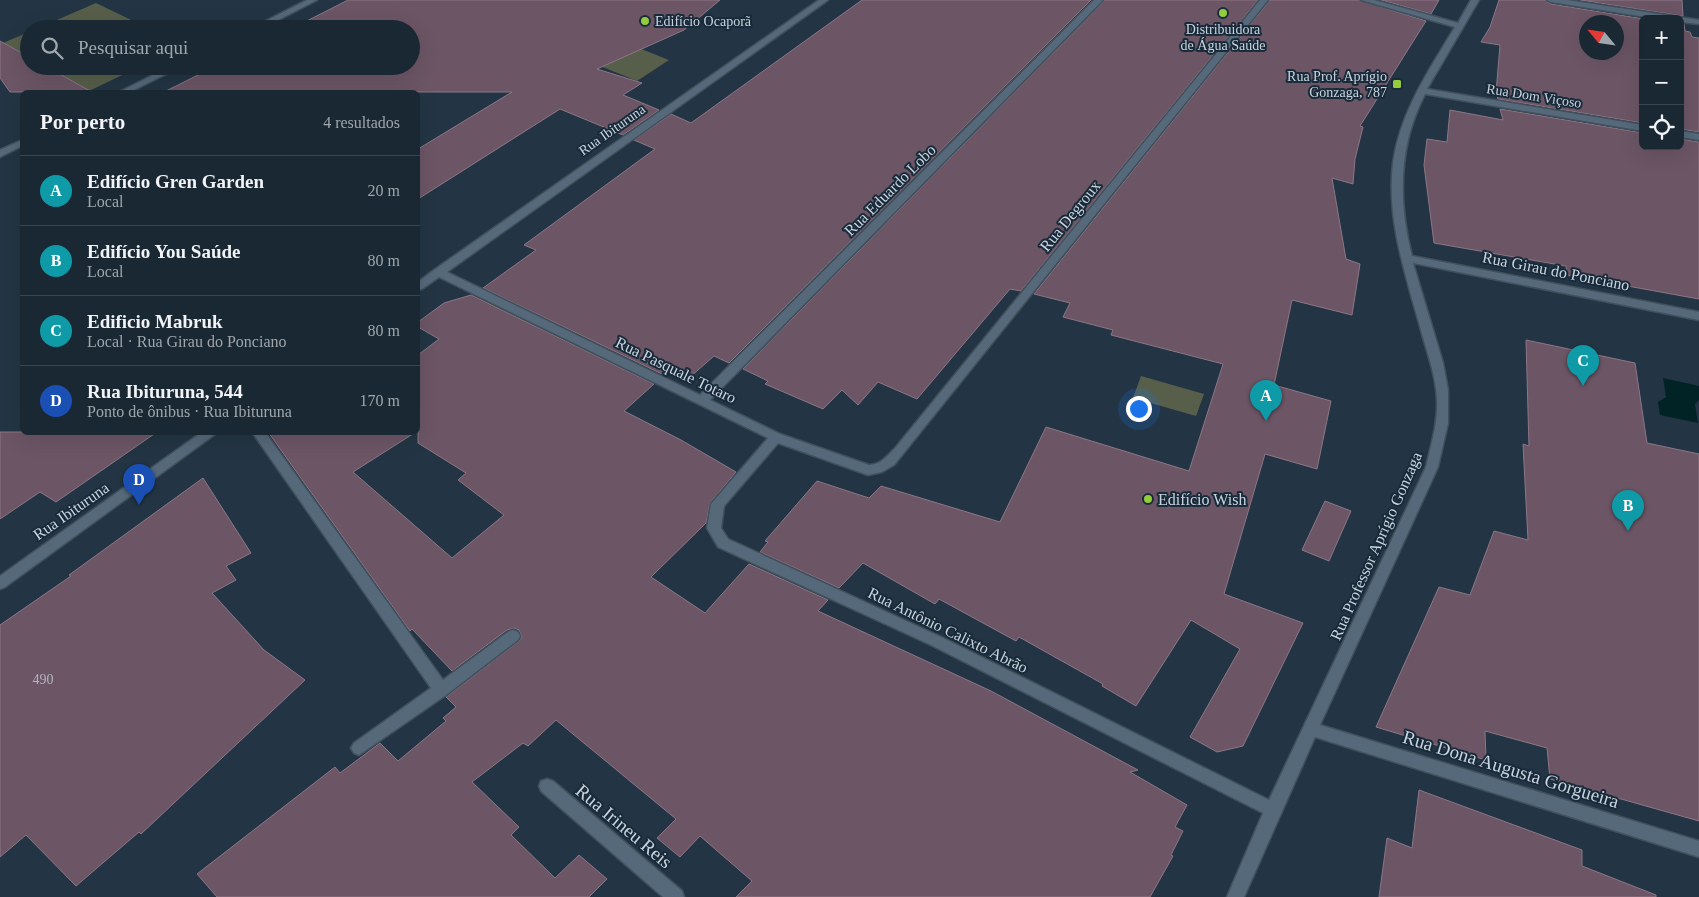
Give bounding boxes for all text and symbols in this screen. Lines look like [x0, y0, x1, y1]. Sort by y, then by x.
marker: Distribuidora de Água Saúde [1217, 7, 1229, 19]
place label: Edifício Ocaporã [655, 14, 752, 29]
marker: Edifício Ocaporã [639, 15, 651, 27]
north arrow [1579, 15, 1624, 60]
map controls [1639, 15, 1684, 150]
button: + [1639, 15, 1684, 60]
search box [20, 20, 420, 75]
place label: Distribuidora de Água Saúde [1181, 22, 1265, 53]
icon: search [38, 34, 66, 62]
text: Pesquisar aqui [78, 37, 188, 58]
button: − [1639, 60, 1684, 105]
place label: Rua Prof. Aprígio Gonzaga, 787 [1287, 69, 1387, 100]
marker: Rua Prof. Aprígio Gonzaga, 787 [1391, 78, 1403, 90]
street label: Rua Dom Viçoso [1485, 81, 1583, 111]
street label: Rua Ibituruna [576, 101, 649, 158]
button: locate [1639, 105, 1684, 150]
text: Por perto [40, 110, 125, 134]
text: 4 resultados [323, 114, 400, 131]
street label: Rua Eduardo Lobo [841, 141, 939, 239]
text: Edifício Gren Garden [87, 171, 264, 192]
street label: Rua Degroux [1036, 177, 1104, 255]
text: A [50, 182, 62, 199]
text: 20 m [368, 182, 400, 199]
text: Local [87, 193, 123, 210]
text: Edifício You Saúde [87, 241, 240, 262]
street label: Rua Girau do Ponciano [1481, 248, 1631, 294]
text: B [51, 252, 61, 269]
text: 80 m [368, 252, 400, 269]
text: Local [87, 263, 123, 280]
text: Edificio Mabruk [87, 311, 223, 332]
text: C [50, 322, 62, 339]
text: 80 m [368, 322, 400, 339]
text: Local · Rua Girau do Ponciano [87, 333, 287, 350]
street label: Rua Pasquale Totaro [613, 333, 739, 407]
pin: C [1567, 345, 1599, 386]
pin: A [1250, 380, 1282, 421]
text: Rua Ibituruna, 544 [87, 381, 243, 402]
text: D [50, 392, 62, 409]
text: 170 m [360, 392, 400, 409]
your location [1126, 396, 1152, 422]
text: Ponto de ônibus · Rua Ibituruna [87, 403, 292, 420]
street label: Rua Professor Aprígio Gonzaga [1327, 449, 1426, 643]
pin: D [123, 464, 155, 505]
street label: Rua Ibituruna [30, 479, 112, 543]
pin: B [1612, 490, 1644, 531]
place label: Edifício Wish [1158, 491, 1246, 508]
marker: Edifício Wish [1142, 493, 1154, 505]
street label: Rua Antônio Calixto Abrão [865, 584, 1031, 676]
house number: 490 [33, 672, 54, 687]
street label: Rua Dona Augusta Gorgueira [1400, 726, 1622, 812]
street label: Rua Irineu Reis [572, 780, 676, 872]

